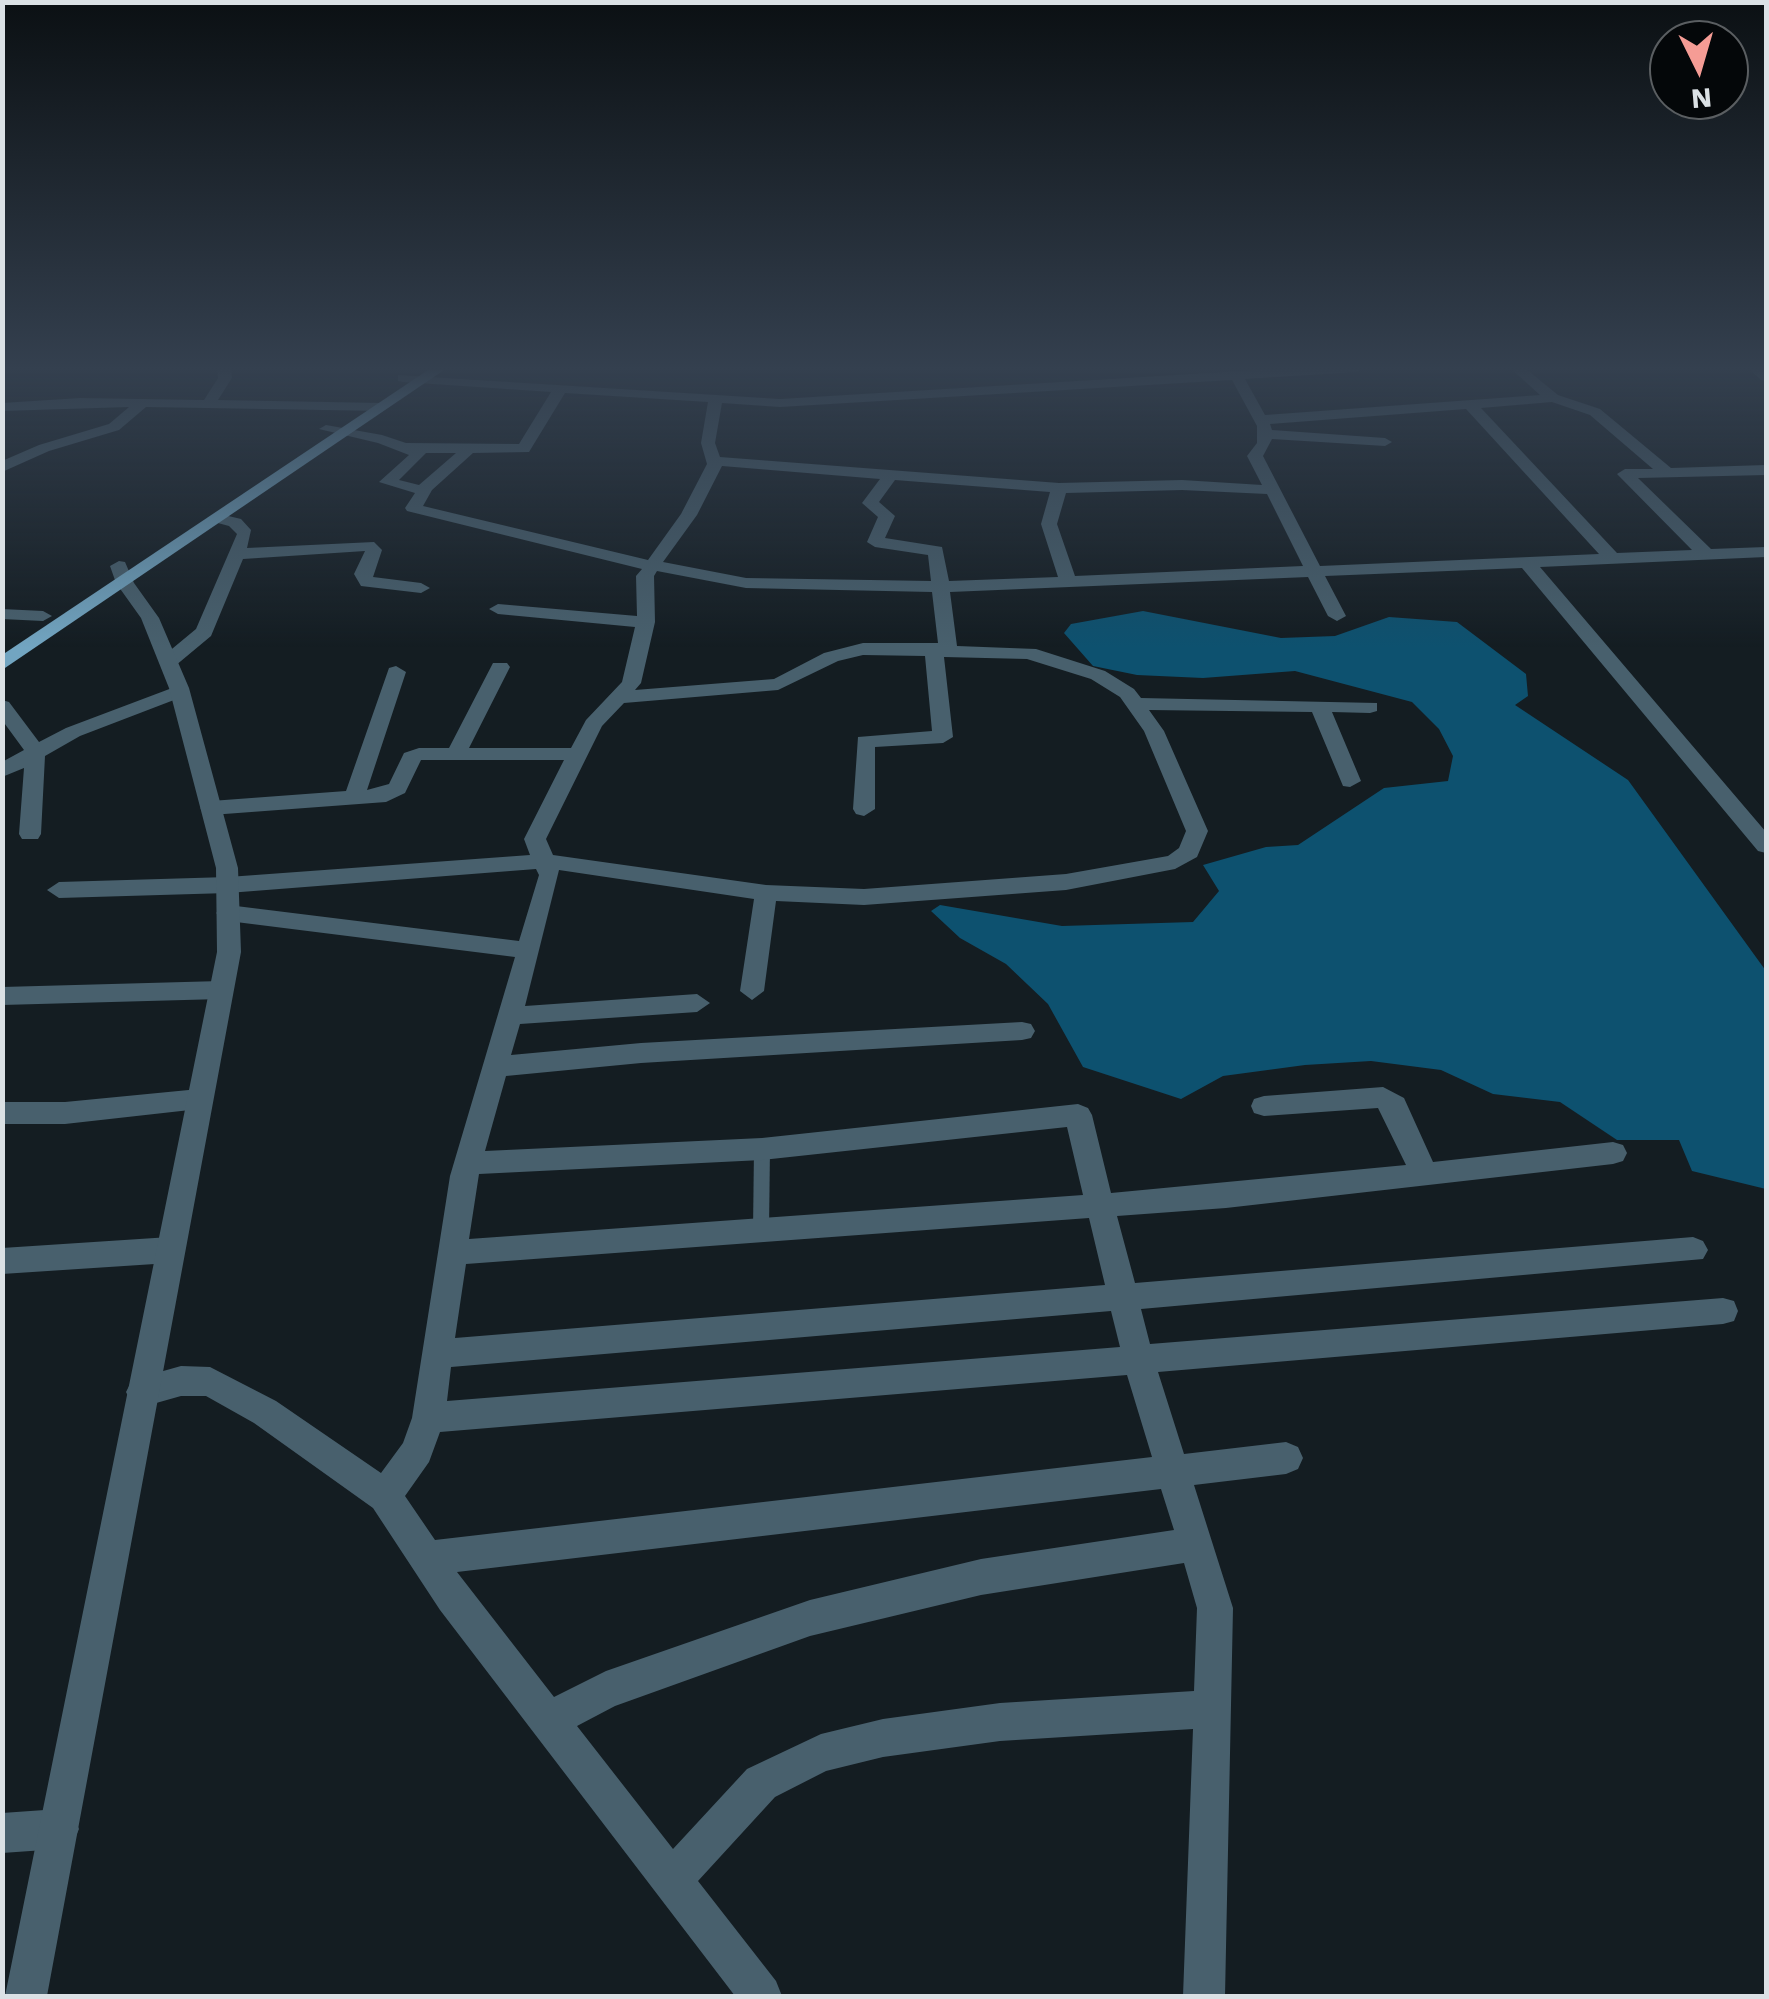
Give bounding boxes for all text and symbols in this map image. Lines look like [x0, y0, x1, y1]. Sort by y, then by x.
north arrow [1649, 20, 1749, 120]
text: N [1690, 81, 1713, 116]

